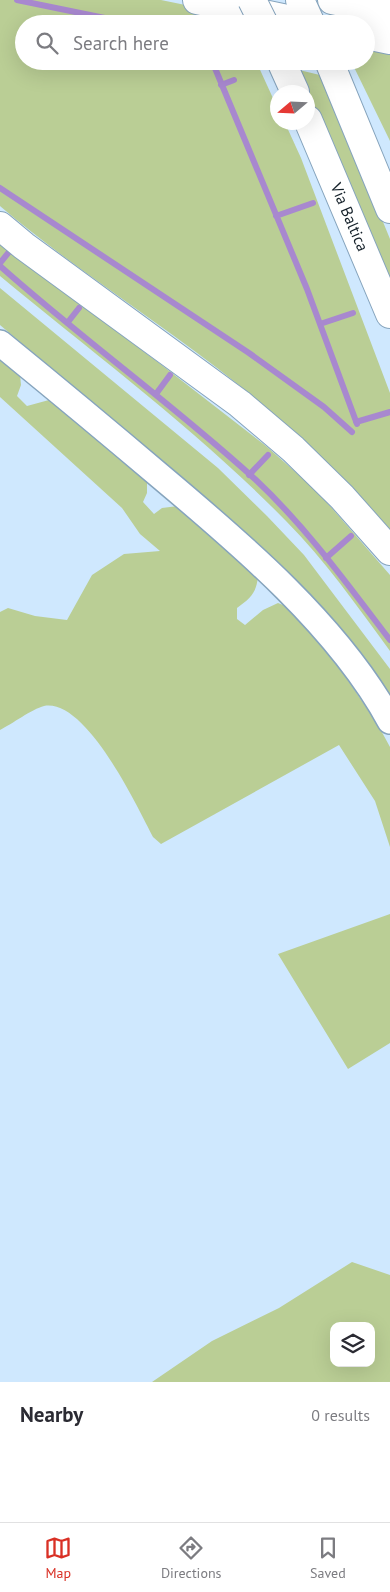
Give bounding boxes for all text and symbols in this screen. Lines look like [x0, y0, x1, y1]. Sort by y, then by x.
search box [15, 15, 375, 70]
icon: search [33, 29, 61, 57]
text: Search here [73, 31, 169, 55]
north arrow [270, 85, 315, 130]
street label: Via Baltica [326, 179, 373, 254]
map controls [330, 1322, 375, 1367]
button: layers [330, 1322, 375, 1367]
text: Nearby [20, 1401, 83, 1428]
text: 0 results [311, 1405, 370, 1425]
tab: Map [44, 1534, 72, 1582]
tab: Directions [161, 1534, 221, 1582]
tab: Saved [310, 1534, 346, 1582]

